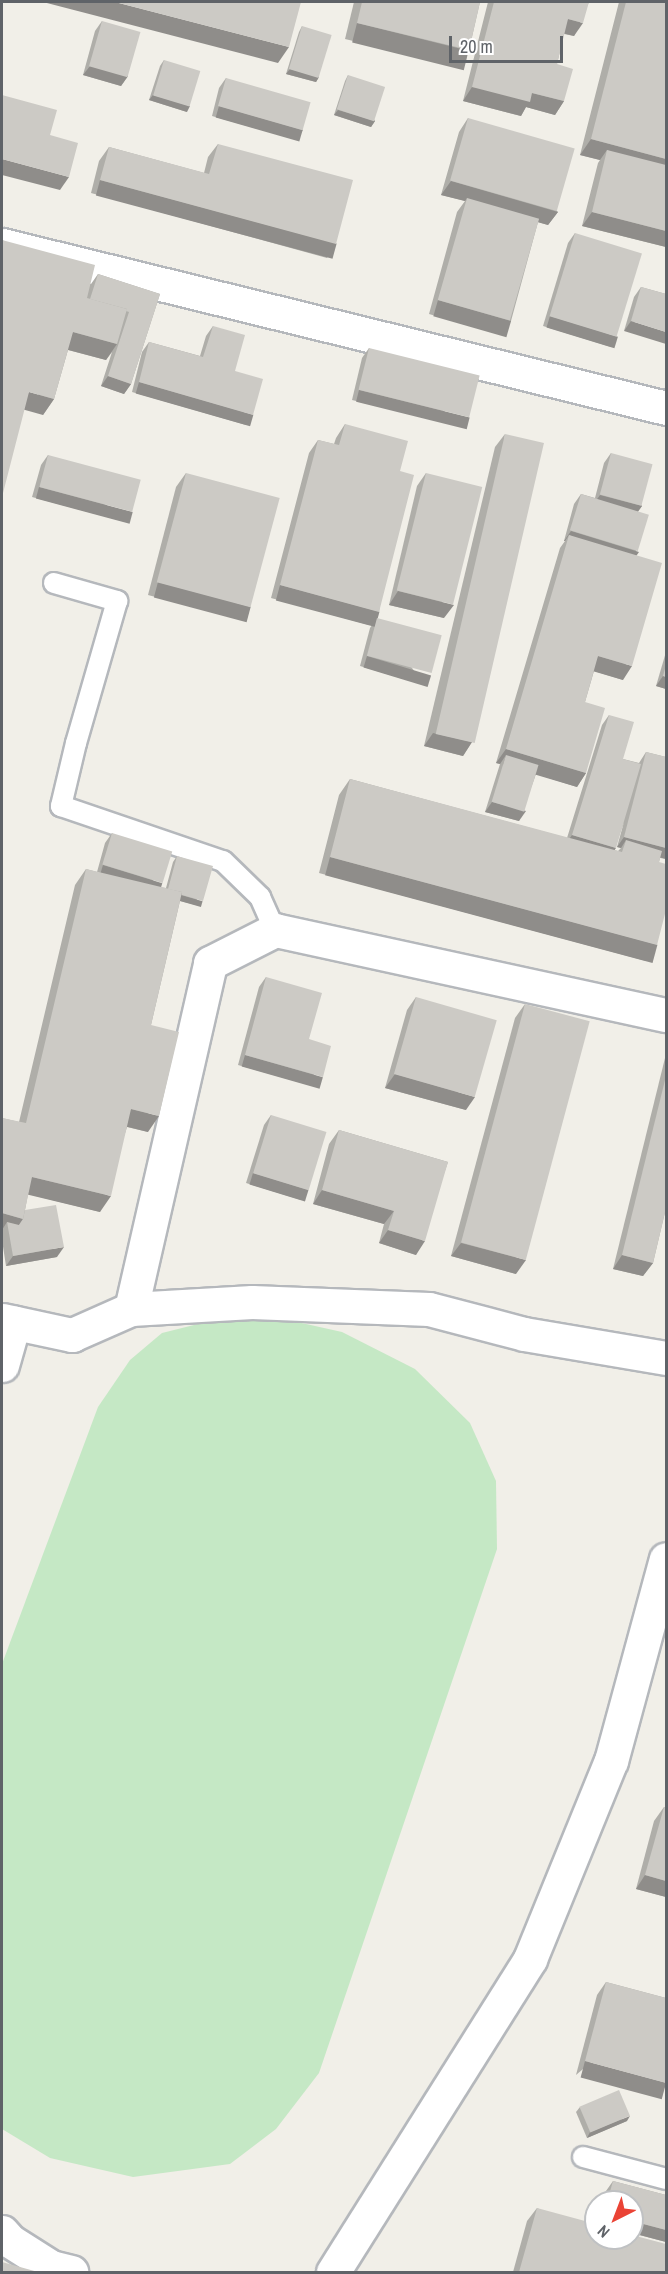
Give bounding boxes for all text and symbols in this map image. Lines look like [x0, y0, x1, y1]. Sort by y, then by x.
scale bar [452, 24, 566, 62]
text: 20 m [460, 34, 493, 59]
north arrow [584, 2190, 644, 2250]
text: N [592, 2221, 614, 2243]

